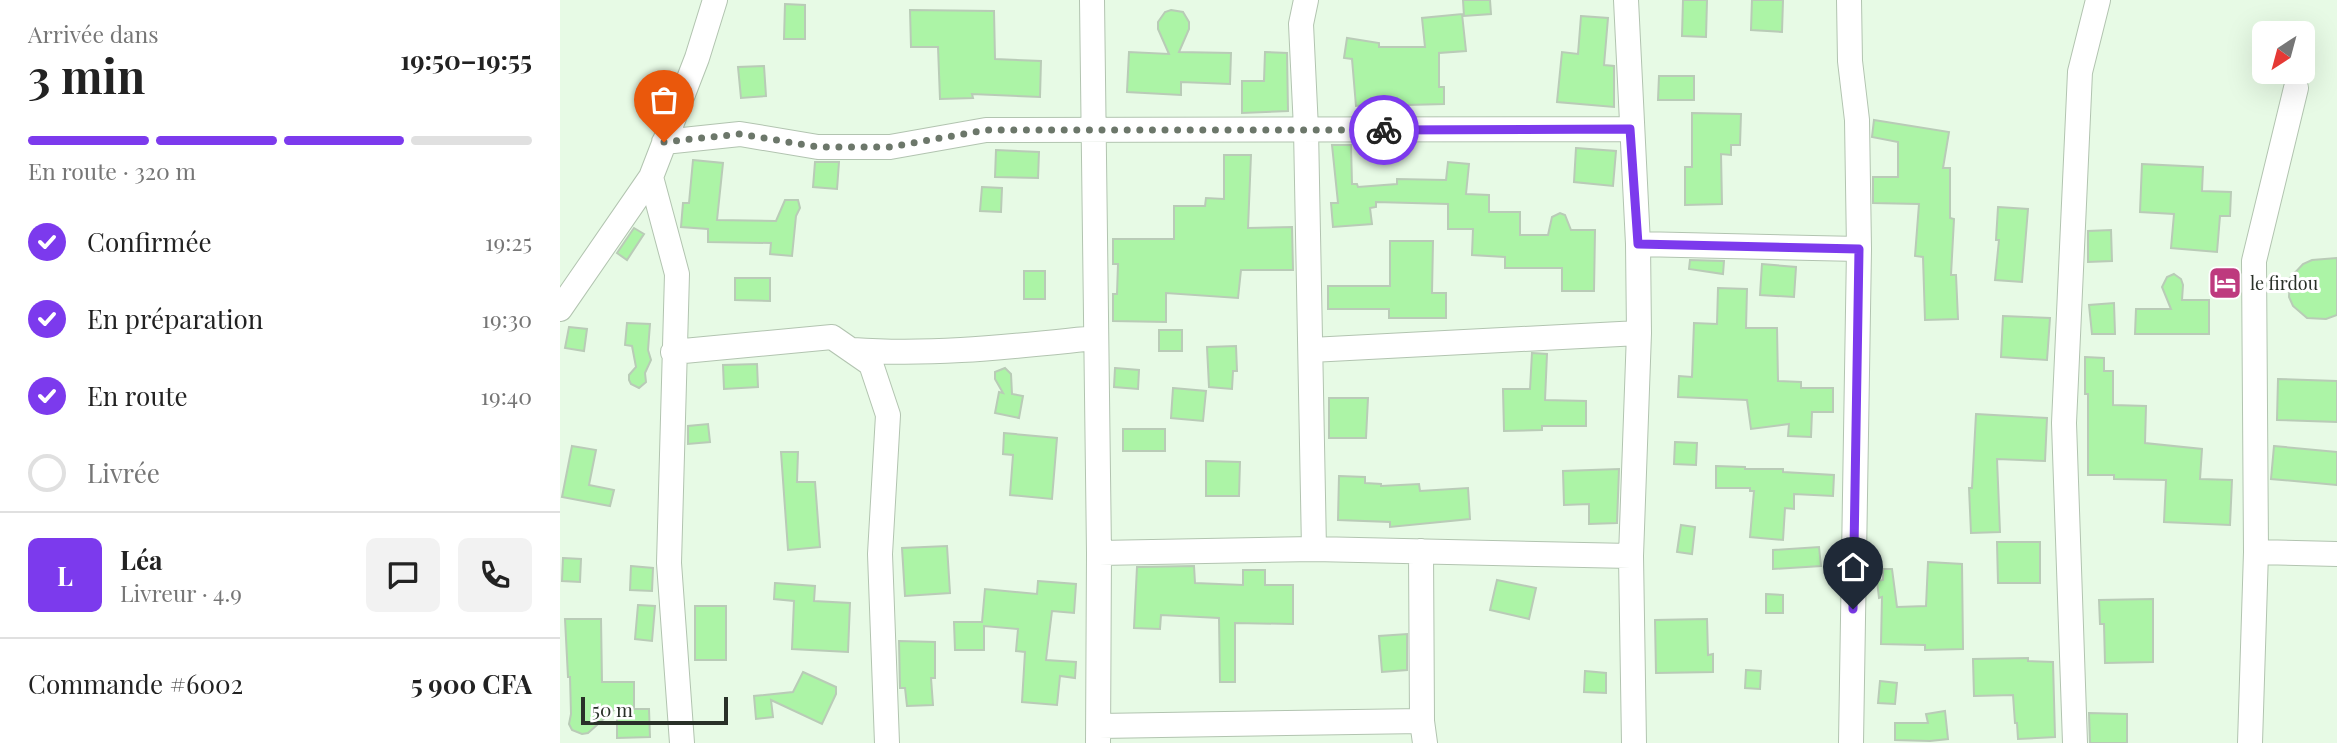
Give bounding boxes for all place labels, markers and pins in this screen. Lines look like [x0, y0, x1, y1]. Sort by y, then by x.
pin [634, 70, 694, 142]
hotel icon: le firdou [2206, 264, 2244, 302]
place label: le firdou [2250, 271, 2319, 295]
pin [1823, 537, 1883, 609]

